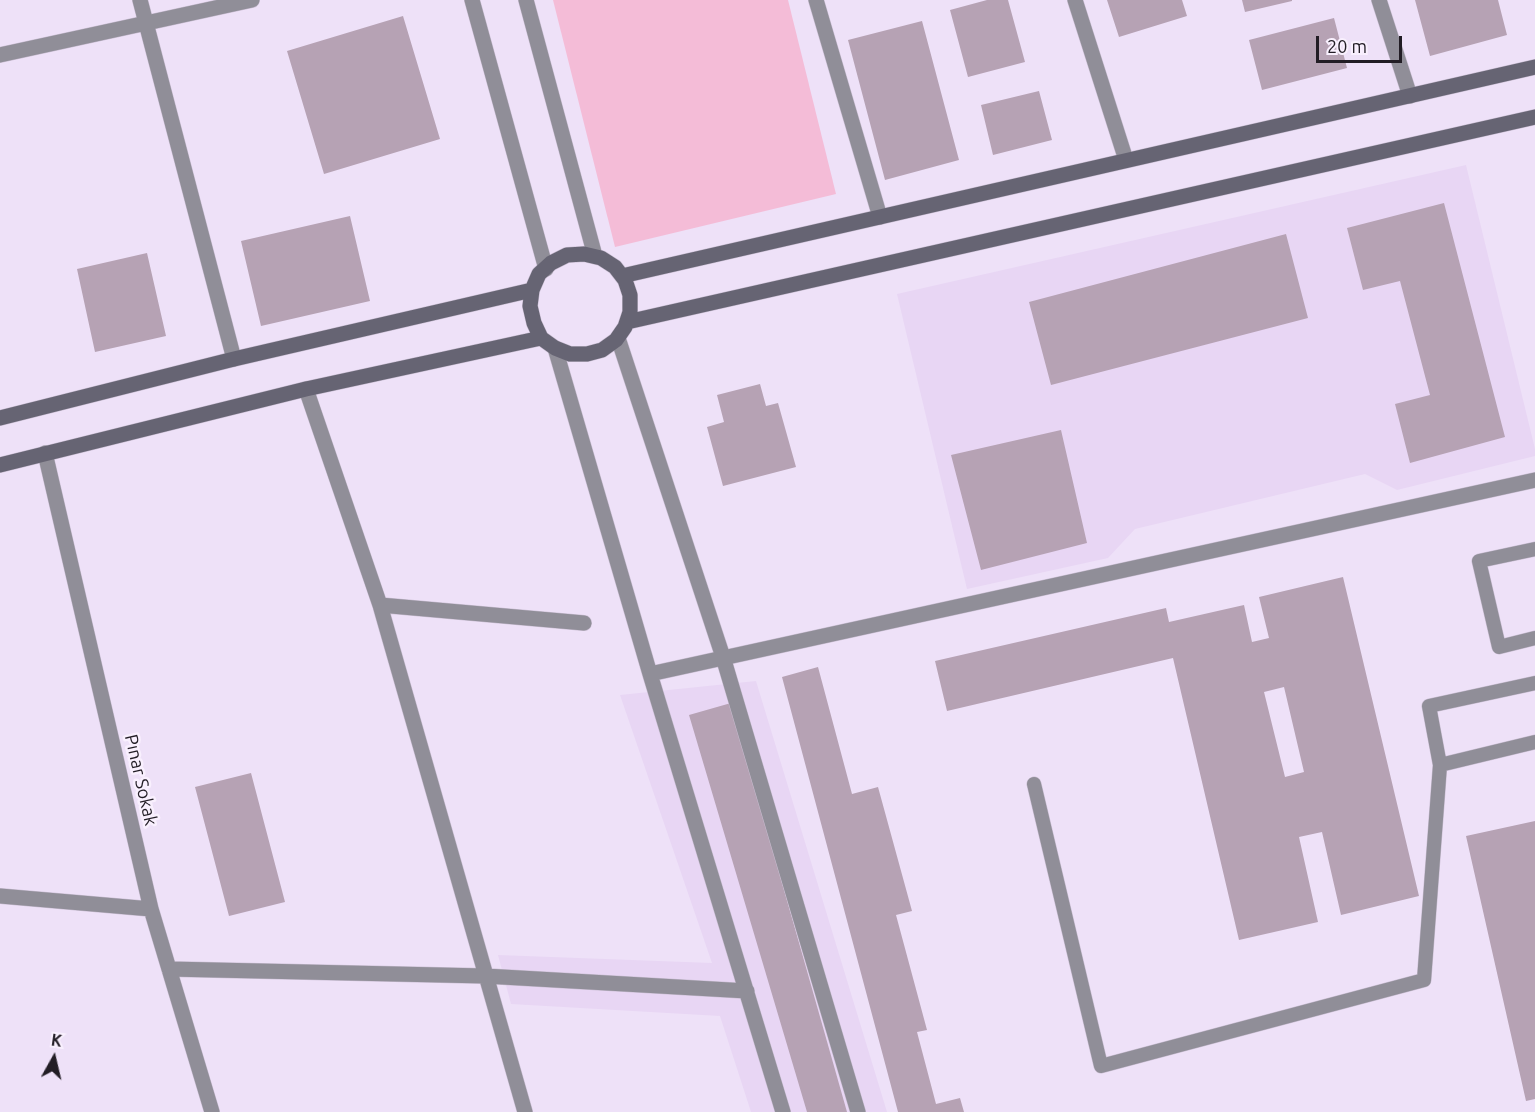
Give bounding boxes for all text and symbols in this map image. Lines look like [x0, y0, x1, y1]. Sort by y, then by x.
scale bar [1319, 24, 1404, 62]
text: 20 m [1327, 36, 1367, 56]
street label: Pınar Sokak [120, 732, 162, 828]
north arrow [24, 1028, 84, 1088]
text: K [50, 1031, 63, 1050]

